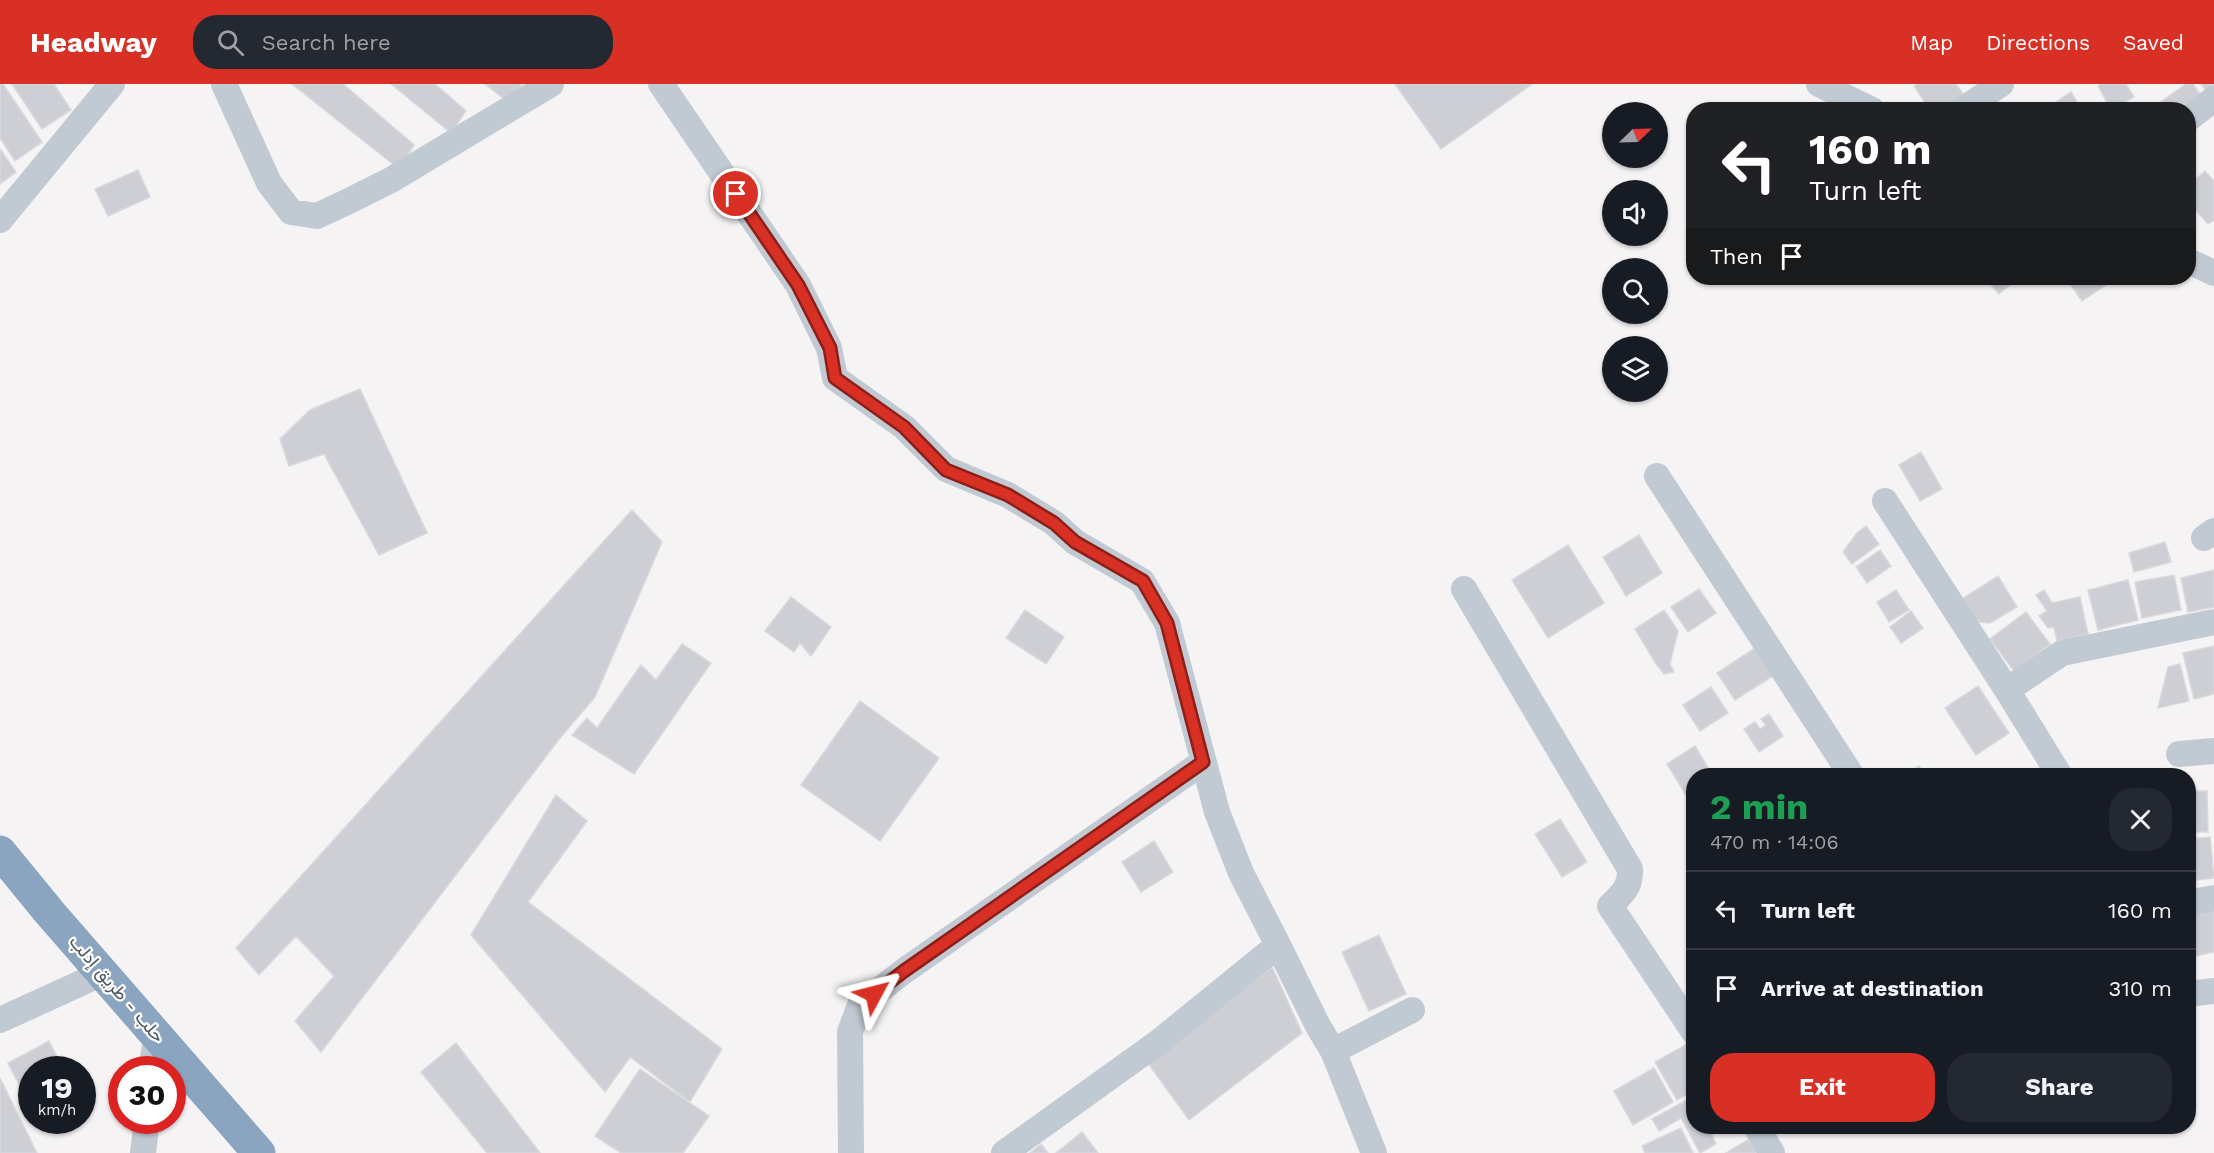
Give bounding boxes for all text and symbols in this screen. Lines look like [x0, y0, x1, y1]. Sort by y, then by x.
search box [193, 15, 613, 69]
text: Headway [30, 26, 157, 59]
icon: search [214, 26, 247, 59]
text: Search here [262, 30, 391, 55]
text: Map [1910, 30, 1953, 55]
text: Directions [1986, 30, 2090, 55]
text: Saved [2123, 30, 2184, 55]
north arrow [1602, 102, 1668, 168]
map controls [1602, 102, 1668, 402]
text: 160 m [1809, 125, 1932, 174]
icon: left [1710, 126, 1788, 204]
pin [710, 168, 761, 219]
text: Turn left [1809, 175, 1921, 207]
icon: arrive [719, 177, 752, 210]
button: sound [1602, 180, 1668, 246]
icon: arrive [1775, 240, 1808, 273]
text: Then [1710, 244, 1763, 269]
button: search [1602, 258, 1668, 324]
button: layers [1602, 336, 1668, 402]
text: 2 min [1710, 786, 1808, 828]
button: close [2109, 788, 2172, 851]
text: 470 m · 14:06 [1710, 830, 1839, 854]
icon: left [1710, 894, 1743, 927]
text: Turn left [1761, 898, 1855, 923]
text: 160 m [2108, 898, 2172, 923]
street label: حلب - طريق إدلب [64, 931, 170, 1048]
position arrow [842, 962, 906, 1026]
icon: arrive [1710, 972, 1743, 1005]
text: Arrive at destination [1761, 976, 1984, 1001]
text: 310 m [2108, 976, 2172, 1001]
button: Exit [1710, 1053, 1935, 1122]
button: Share [1947, 1053, 2172, 1122]
speed limit sign: 30 [108, 1056, 186, 1134]
text: 19 [41, 1070, 73, 1105]
text: km/h [38, 1101, 76, 1119]

